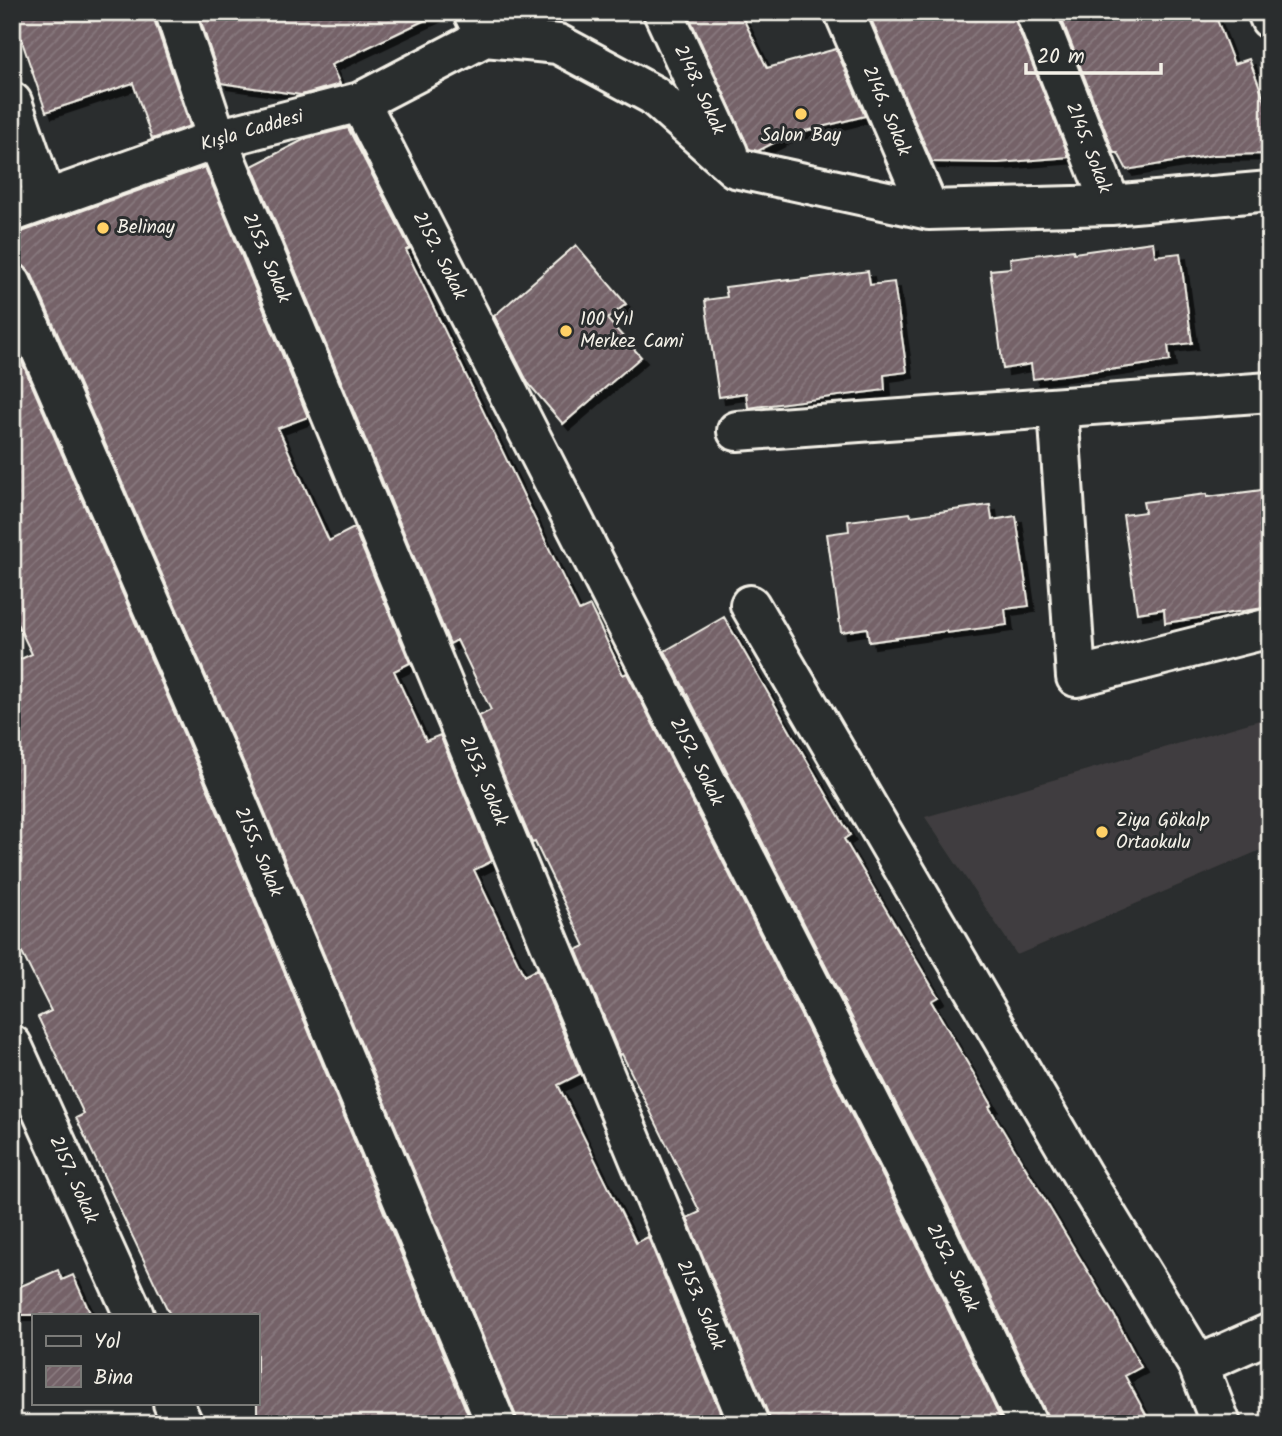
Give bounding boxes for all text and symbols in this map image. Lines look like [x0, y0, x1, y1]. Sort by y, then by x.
scale bar [1026, 32, 1161, 76]
street label: 2148. Sokak [665, 40, 733, 140]
text: 20 m [1037, 41, 1085, 74]
street label: 2146. Sokak [854, 61, 919, 161]
street label: 2145. Sokak [1057, 98, 1119, 198]
street label: Kışla Caddesi [197, 102, 308, 160]
marker: Salon Bay [793, 106, 809, 122]
place label: Salon Bay [761, 121, 842, 151]
street label: 2152. Sokak [404, 207, 474, 306]
street label: 2153. Sokak [234, 208, 299, 308]
place label: Belinay [117, 213, 176, 243]
marker: Belinay [95, 220, 111, 236]
place label: 100 Yıl Merkez Cami [580, 305, 685, 357]
marker: 100 Yıl Merkez Cami [558, 323, 574, 339]
street label: 2152. Sokak [661, 713, 731, 812]
street label: 2153. Sokak [451, 731, 516, 831]
street label: 2155. Sokak [226, 802, 290, 902]
place label: Ziya Gökalp Ortaokulu [1116, 806, 1210, 858]
marker: Ziya Gökalp Ortaokulu [1094, 824, 1110, 840]
street label: 2157. Sokak [40, 1131, 106, 1229]
street label: 2152. Sokak [918, 1218, 987, 1318]
street label: 2153. Sokak [668, 1255, 733, 1355]
legend [32, 1314, 259, 1404]
text: Yol [94, 1326, 121, 1359]
text: Bina [94, 1362, 133, 1395]

